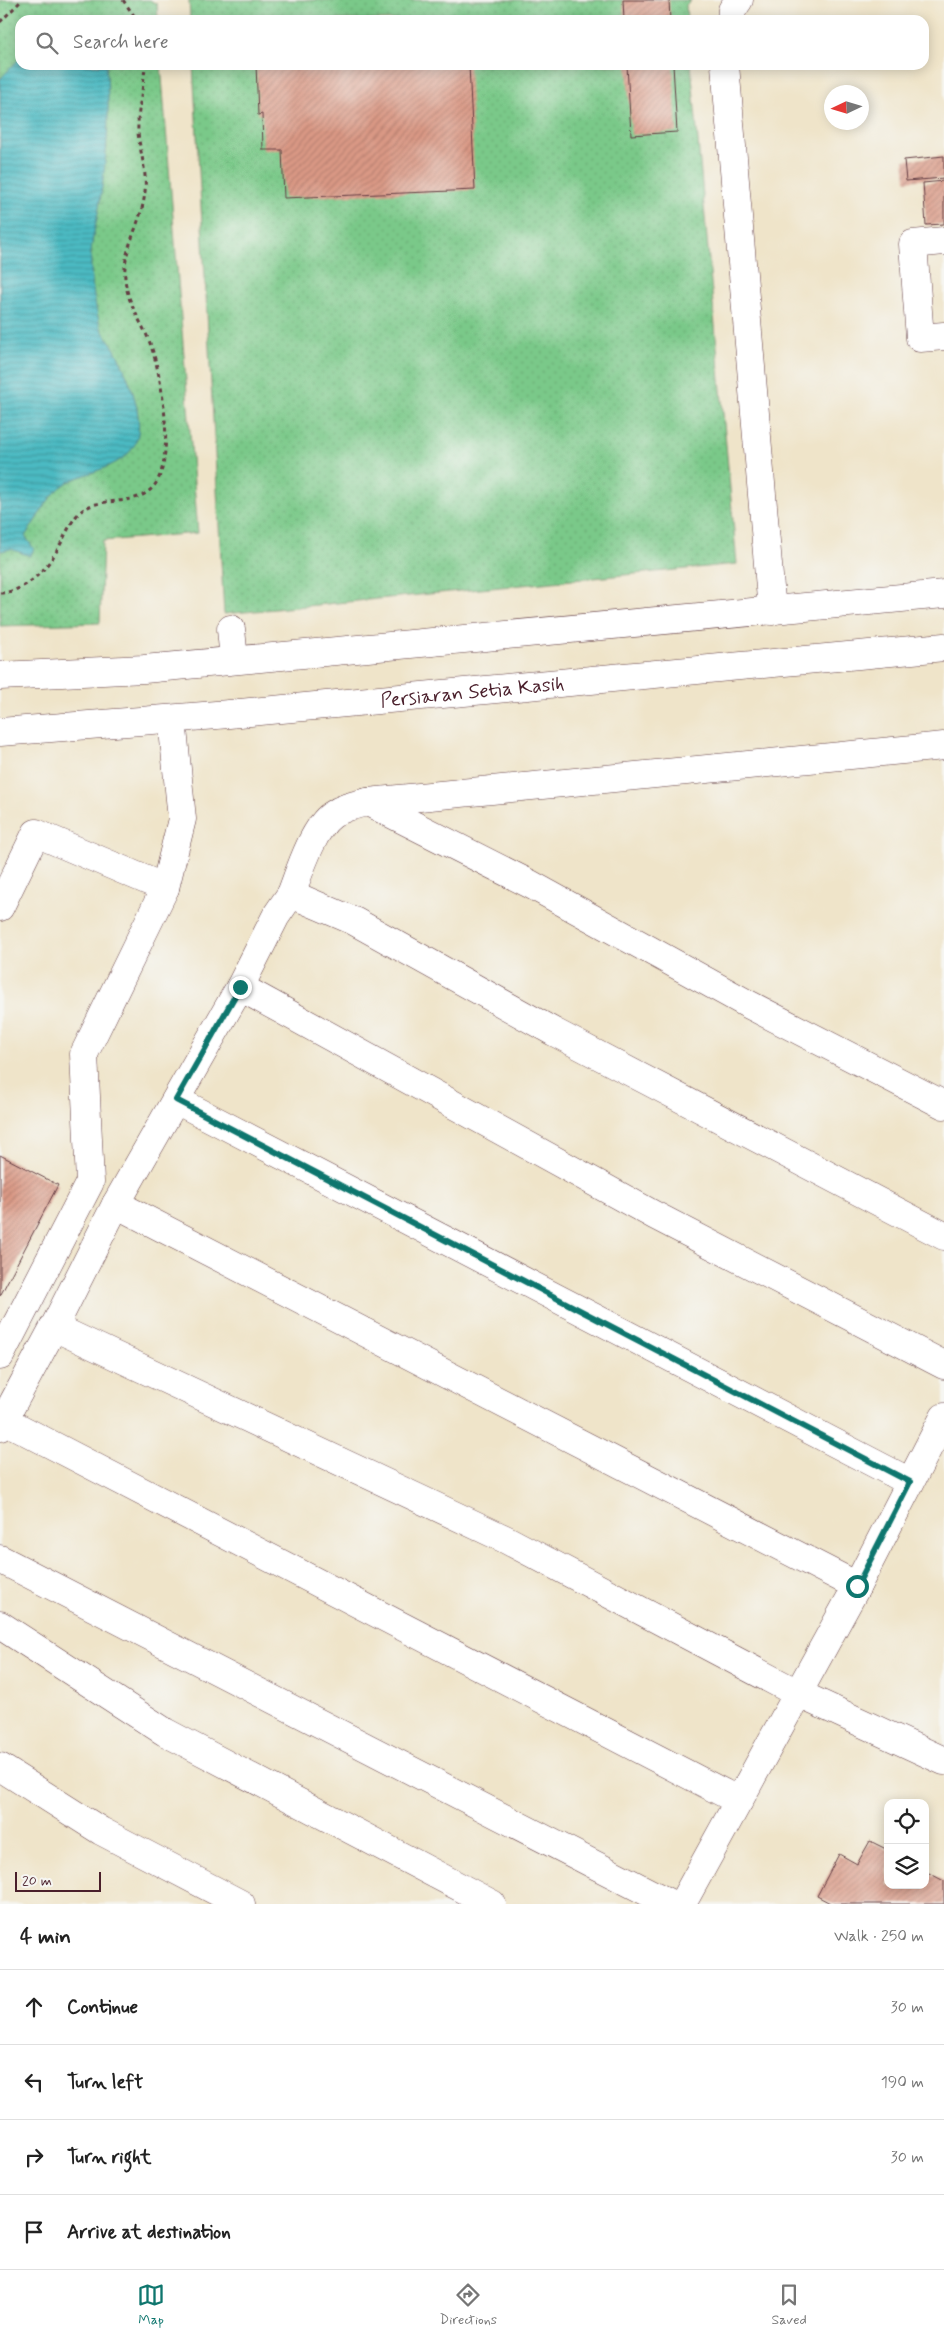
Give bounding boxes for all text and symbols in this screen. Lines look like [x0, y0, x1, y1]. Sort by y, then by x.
search box [15, 15, 929, 70]
icon: search [33, 29, 61, 57]
text: Search here [73, 30, 169, 55]
north arrow [824, 85, 869, 130]
street label: Persiaran Setia Kasih [379, 671, 565, 715]
route end [229, 976, 252, 999]
route start [846, 1575, 869, 1598]
map controls [884, 1799, 929, 1889]
button: locate [884, 1799, 929, 1844]
button: layers [884, 1844, 929, 1889]
scale bar [15, 1869, 101, 1892]
text: 20 m [22, 1872, 52, 1890]
text: 4 min [20, 1923, 71, 1951]
text: Walk · 250 m [834, 1926, 924, 1947]
icon: ahead [20, 1993, 48, 2021]
text: Continue [67, 1995, 138, 2020]
text: 30 m [891, 1997, 924, 2018]
icon: left [20, 2068, 48, 2096]
text: Turn left [67, 2070, 143, 2095]
text: 190 m [881, 2072, 924, 2093]
icon: right [20, 2143, 48, 2171]
text: Turn right [67, 2145, 151, 2170]
text: 30 m [891, 2147, 924, 2168]
icon: arrive [20, 2218, 48, 2246]
text: Arrive at destination [67, 2220, 231, 2245]
tab: Map [137, 2281, 165, 2329]
tab: Directions [440, 2281, 497, 2329]
tab: Saved [771, 2281, 807, 2329]

